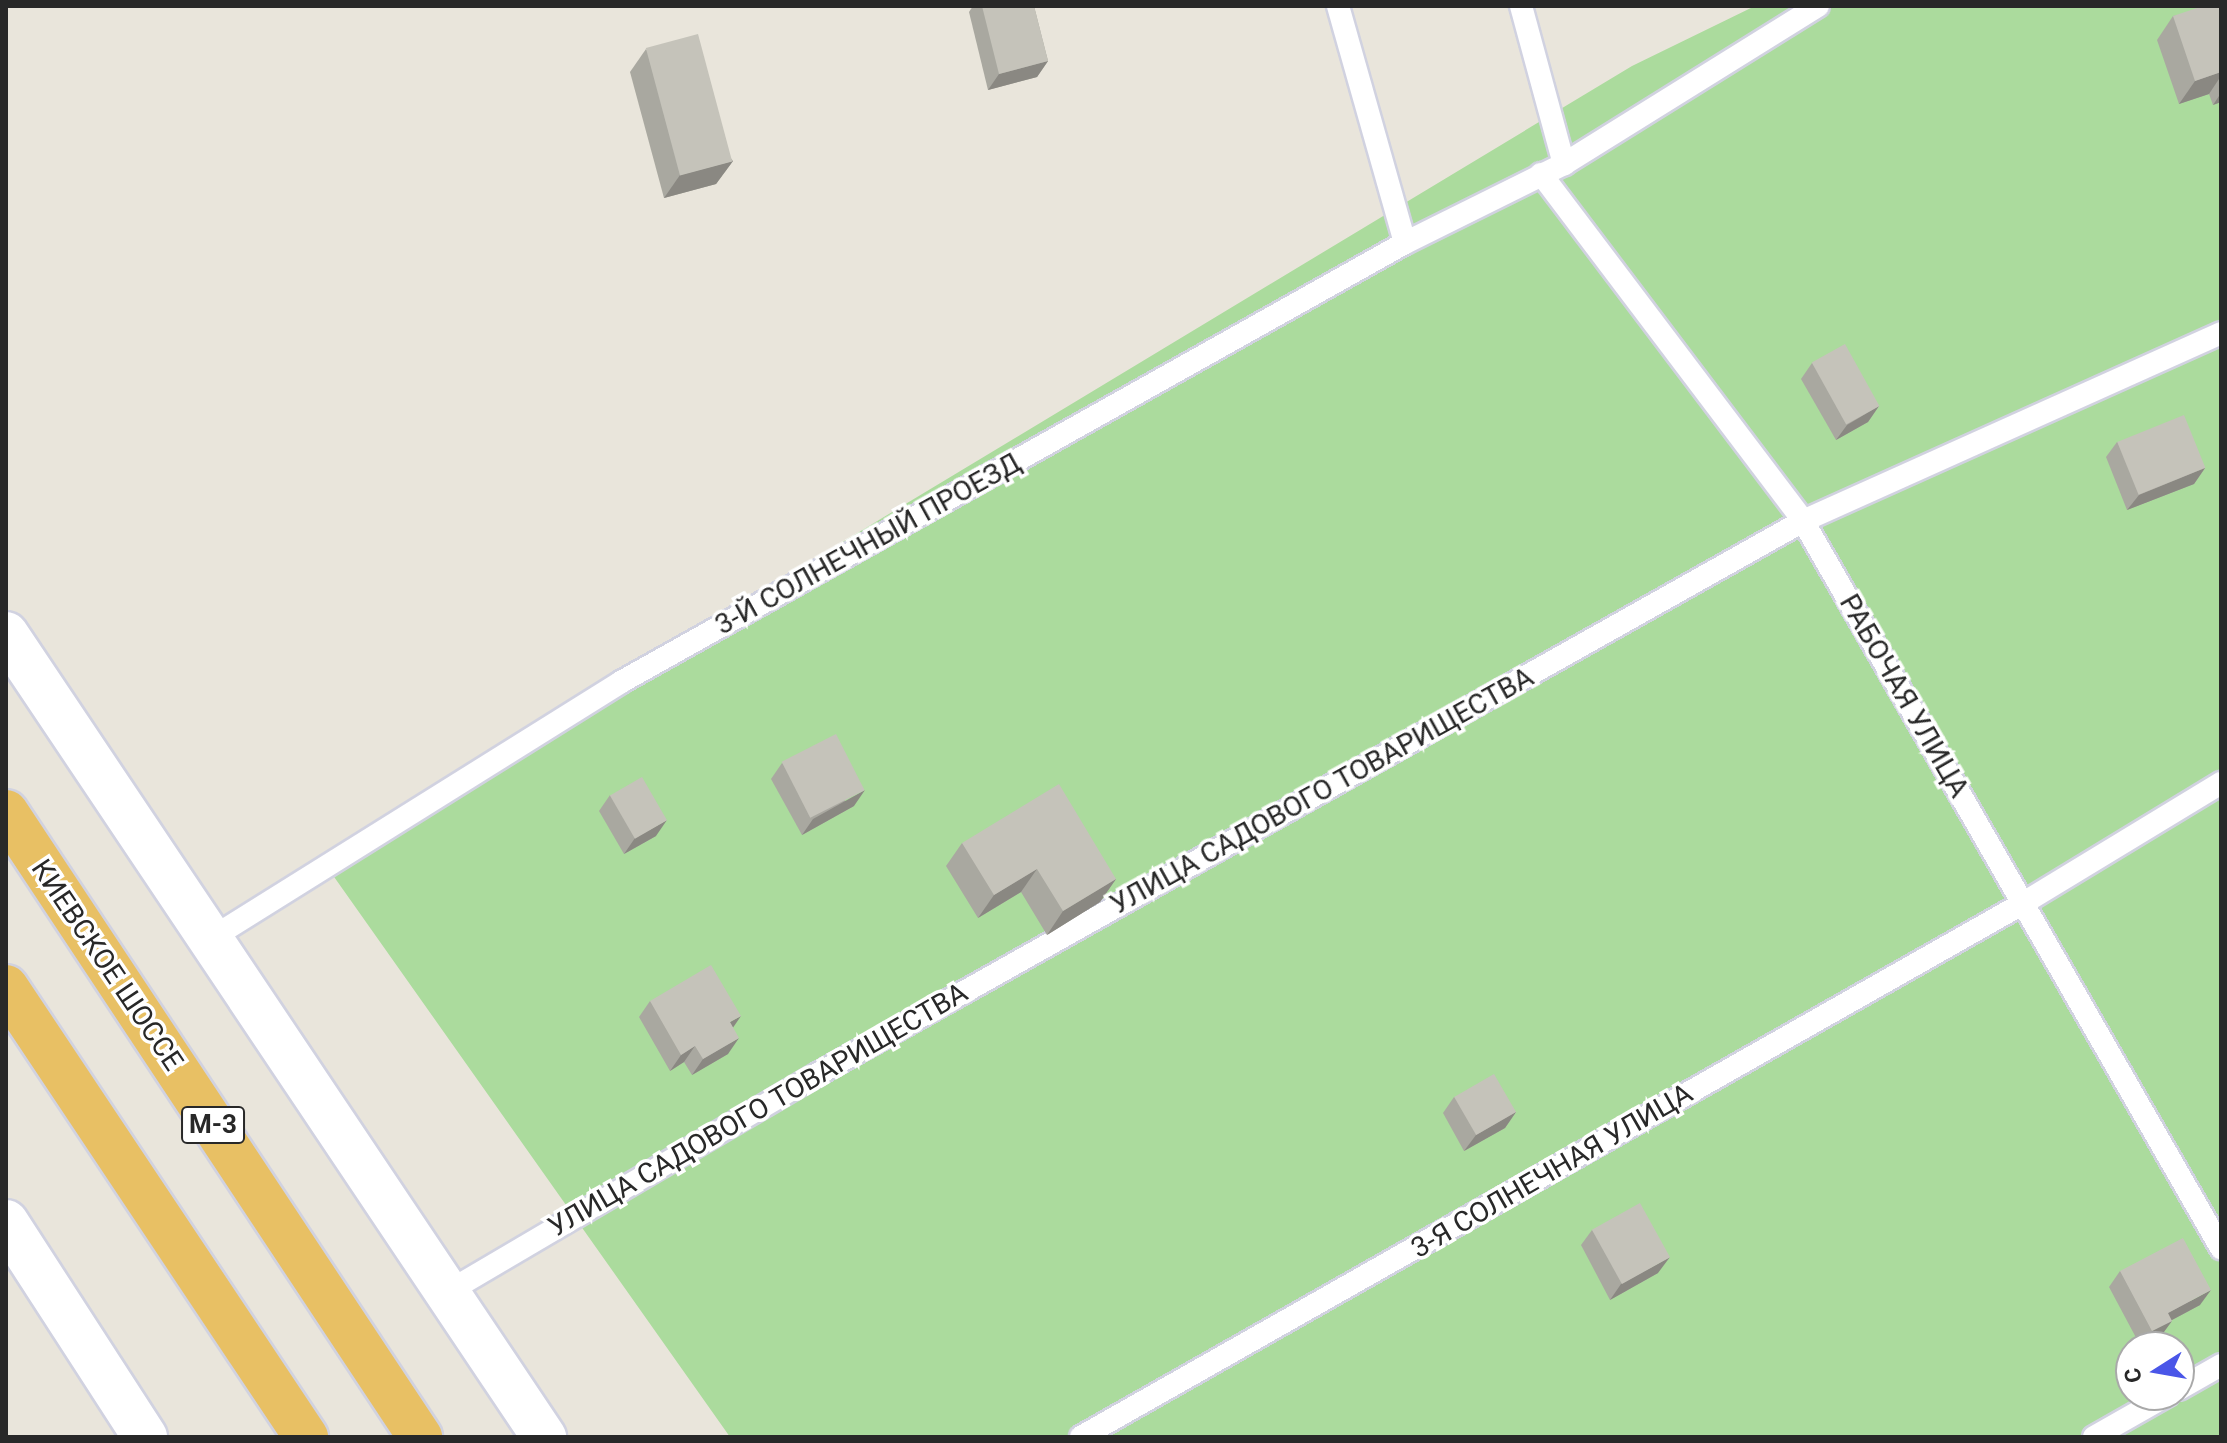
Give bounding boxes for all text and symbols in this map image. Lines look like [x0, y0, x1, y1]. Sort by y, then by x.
street label: 3-Й СОЛНЕЧНЫЙ ПРОЕЗД [709, 446, 1027, 642]
street label: РАБОЧАЯ УЛИЦА [1832, 588, 1976, 804]
street label: УЛИЦА САДОВОГО ТОВАРИЩЕСТВА [1104, 660, 1540, 922]
street label: КИЕВСКОЕ ШОССЕ [24, 853, 190, 1077]
street label: УЛИЦА САДОВОГО ТОВАРИЩЕСТВА [542, 976, 974, 1244]
street label: 3-Я СОЛНЕЧНАЯ УЛИЦА [1405, 1077, 1699, 1265]
road number: М-3 [181, 1103, 245, 1147]
north arrow [2115, 1331, 2195, 1411]
text: С [2119, 1366, 2147, 1385]

